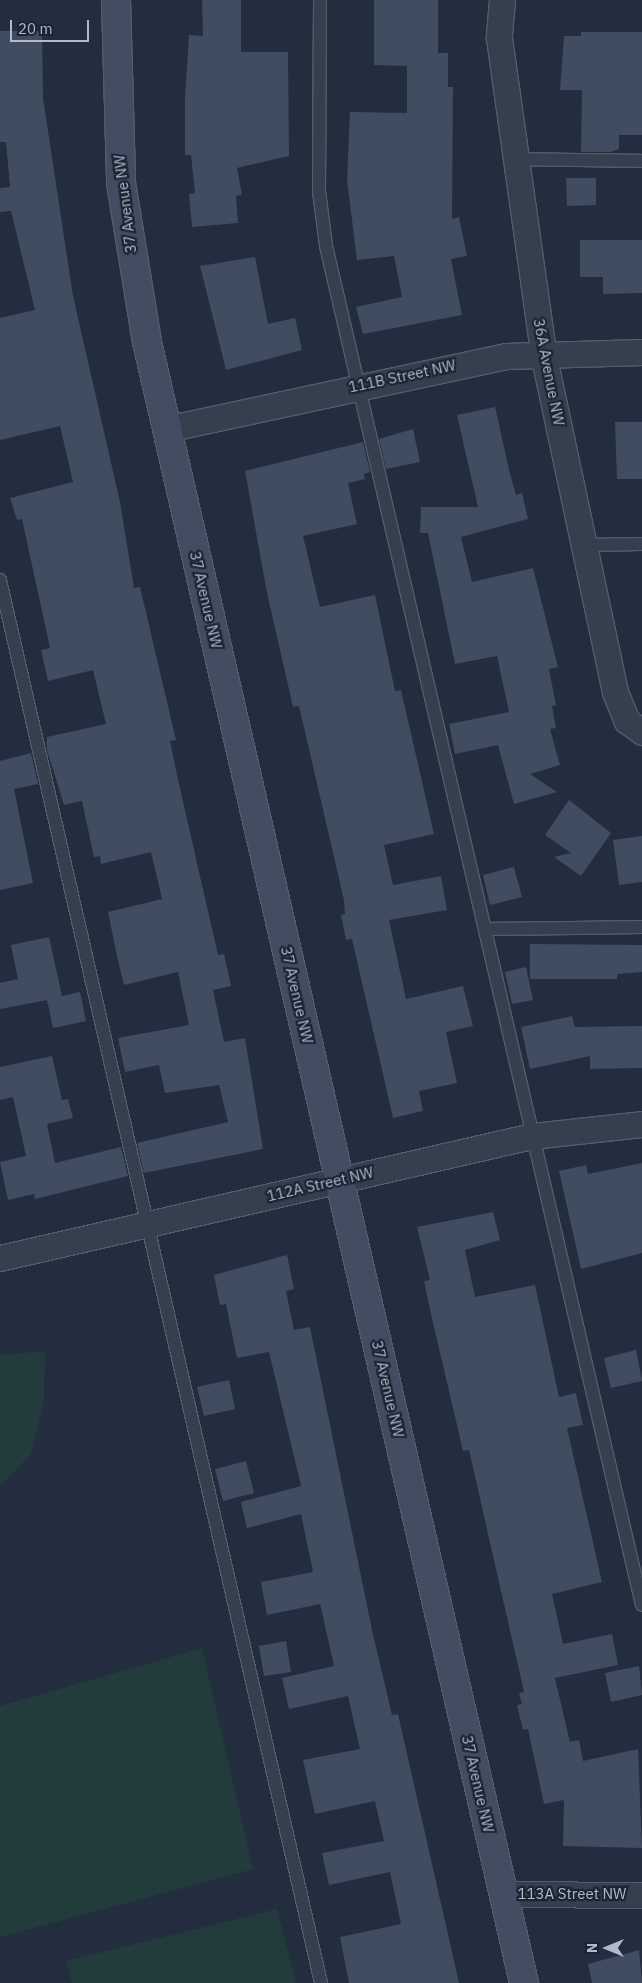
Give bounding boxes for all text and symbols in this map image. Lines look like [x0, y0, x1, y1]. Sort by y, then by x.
scale bar [12, 10, 91, 42]
text: 20 m [18, 19, 53, 38]
street label: 37 Avenue NW [110, 154, 140, 254]
street label: 36A Avenue NW [530, 317, 568, 427]
street label: 111B Street NW [347, 356, 457, 396]
street label: 37 Avenue NW [186, 550, 226, 650]
street label: 37 Avenue NW [277, 945, 317, 1045]
street label: 112A Street NW [265, 1163, 375, 1205]
street label: 37 Avenue NW [368, 1339, 408, 1439]
street label: 37 Avenue NW [458, 1734, 498, 1834]
street label: 113A Street NW [518, 1885, 626, 1903]
north arrow [582, 1923, 632, 1973]
text: N [583, 1943, 601, 1953]

